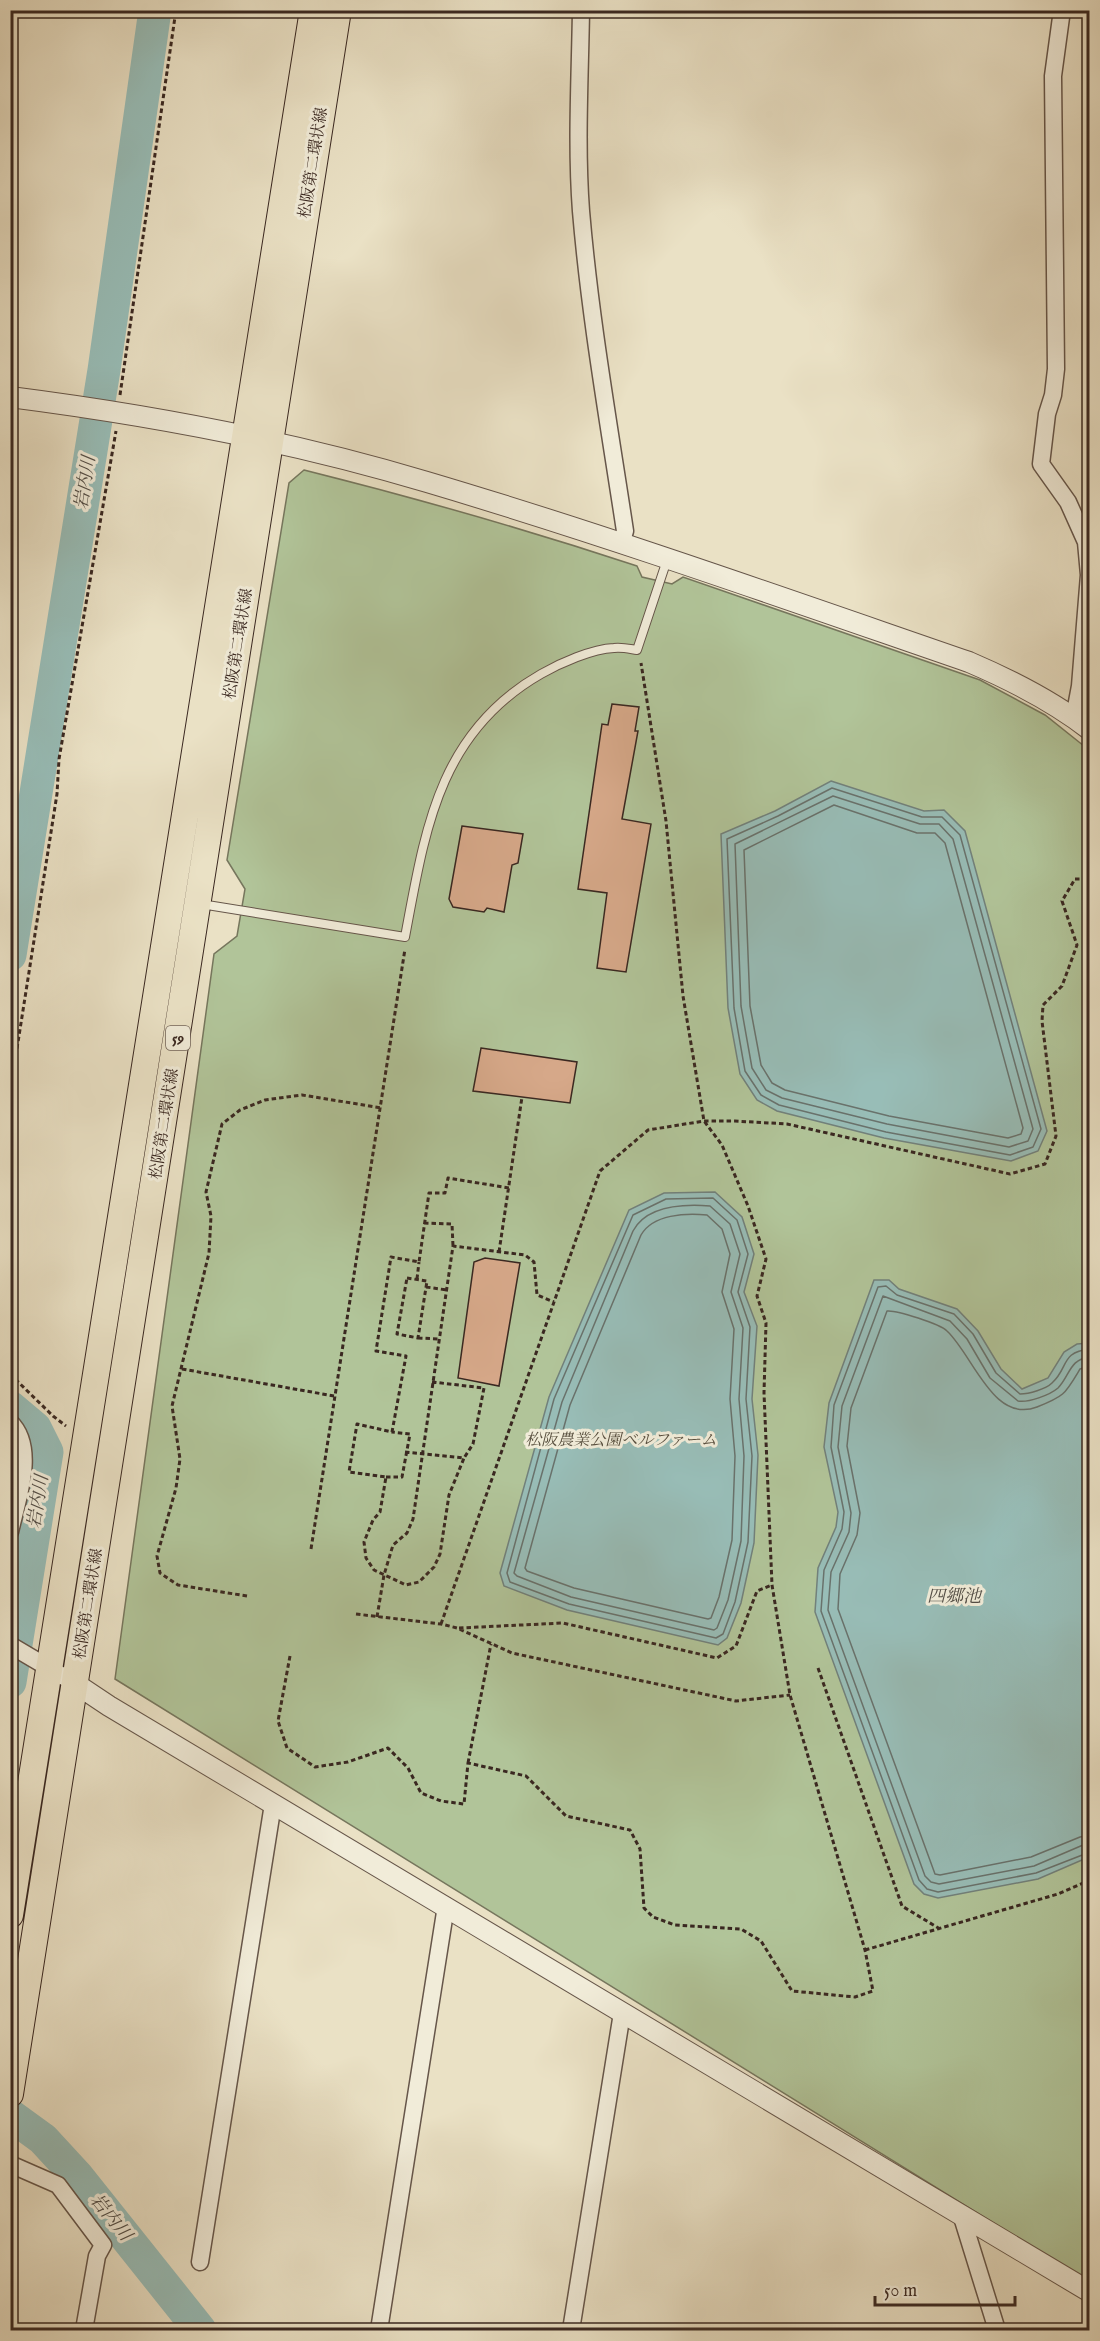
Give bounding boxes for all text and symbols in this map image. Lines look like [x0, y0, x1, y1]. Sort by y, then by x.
street label: 松阪第二環状線 [295, 106, 333, 220]
water label: 岩内川 [70, 453, 102, 511]
street label: 松阪第二環状線 [220, 587, 258, 701]
road number: 59 [166, 1026, 190, 1050]
street label: 松阪第二環状線 [146, 1067, 184, 1181]
park label: 松阪農業公園ベルファーム [525, 1431, 717, 1451]
water label: 岩内川 [23, 1472, 55, 1530]
street label: 松阪第二環状線 [70, 1547, 108, 1661]
water label: 四郷池 [927, 1586, 983, 1609]
water label: 岩内川 [84, 2190, 137, 2248]
scale bar [875, 2269, 1014, 2307]
text: 50 m [884, 2280, 917, 2303]

